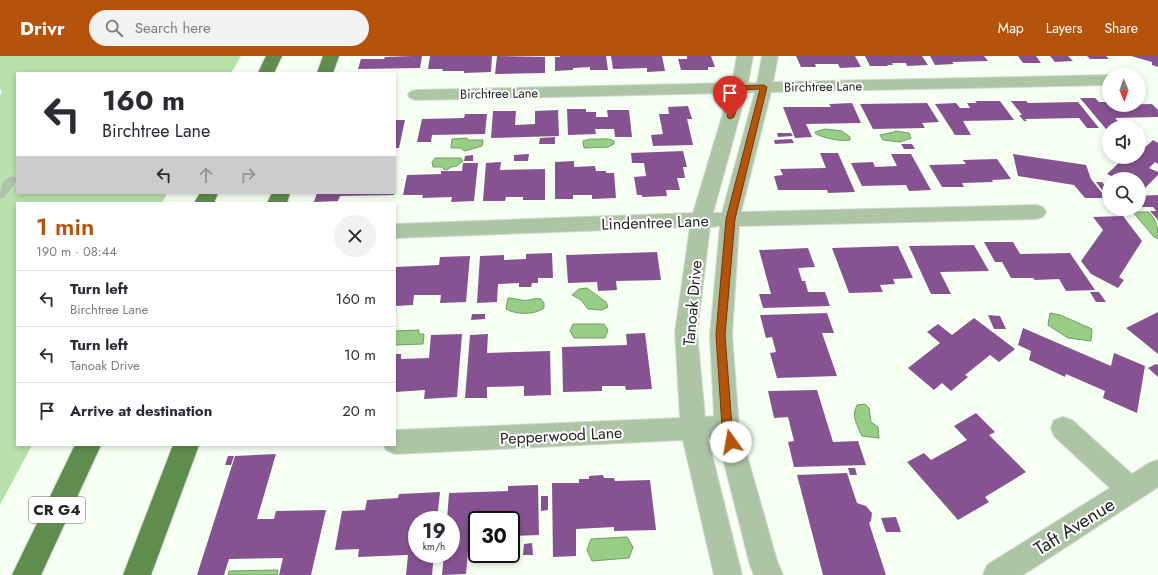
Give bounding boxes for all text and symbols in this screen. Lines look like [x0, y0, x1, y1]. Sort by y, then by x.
search box [89, 10, 369, 46]
text: Drivr [20, 15, 65, 42]
icon: search [103, 17, 125, 39]
text: Search here [135, 17, 211, 39]
text: Map [998, 18, 1024, 38]
text: Layers [1046, 18, 1082, 38]
text: Share [1104, 18, 1138, 38]
north arrow [1102, 68, 1146, 112]
map controls [1102, 68, 1146, 216]
pin [713, 76, 747, 117]
street label: Birchtree Lane [784, 76, 863, 97]
text: 160 m [102, 80, 185, 121]
icon: arrive [719, 82, 741, 104]
street label: Birchtree Lane [460, 83, 539, 104]
icon: left [36, 88, 88, 140]
text: Birchtree Lane [102, 118, 210, 144]
button: sound [1102, 120, 1146, 164]
icon: left [153, 164, 175, 186]
icon: ahead [195, 164, 217, 186]
icon: right [237, 164, 259, 186]
button: search [1102, 172, 1146, 216]
text: 1 min [36, 209, 94, 244]
street label: Lindentree Lane [601, 209, 709, 236]
button: close [334, 215, 376, 257]
text: 190 m · 08:44 [36, 242, 117, 261]
street label: Tanoak Drive [677, 259, 708, 347]
text: Turn left [70, 278, 128, 300]
icon: left [36, 288, 58, 310]
text: 160 m [335, 288, 376, 310]
text: Birchtree Lane [70, 300, 148, 319]
text: Turn left [70, 334, 128, 356]
icon: left [36, 344, 58, 366]
text: 10 m [344, 344, 376, 366]
text: Tanoak Drive [70, 356, 140, 375]
icon: arrive [36, 400, 58, 422]
text: Arrive at destination [70, 400, 212, 422]
text: 20 m [342, 400, 376, 422]
street label: Pepperwood Lane [499, 421, 623, 450]
position arrow [710, 421, 752, 463]
street label: Taft Avenue [1029, 491, 1120, 562]
road number: CR G4 [29, 497, 85, 523]
speed limit sign: 30 [468, 511, 520, 563]
text: 19 [422, 517, 446, 546]
text: km/h [423, 539, 445, 554]

